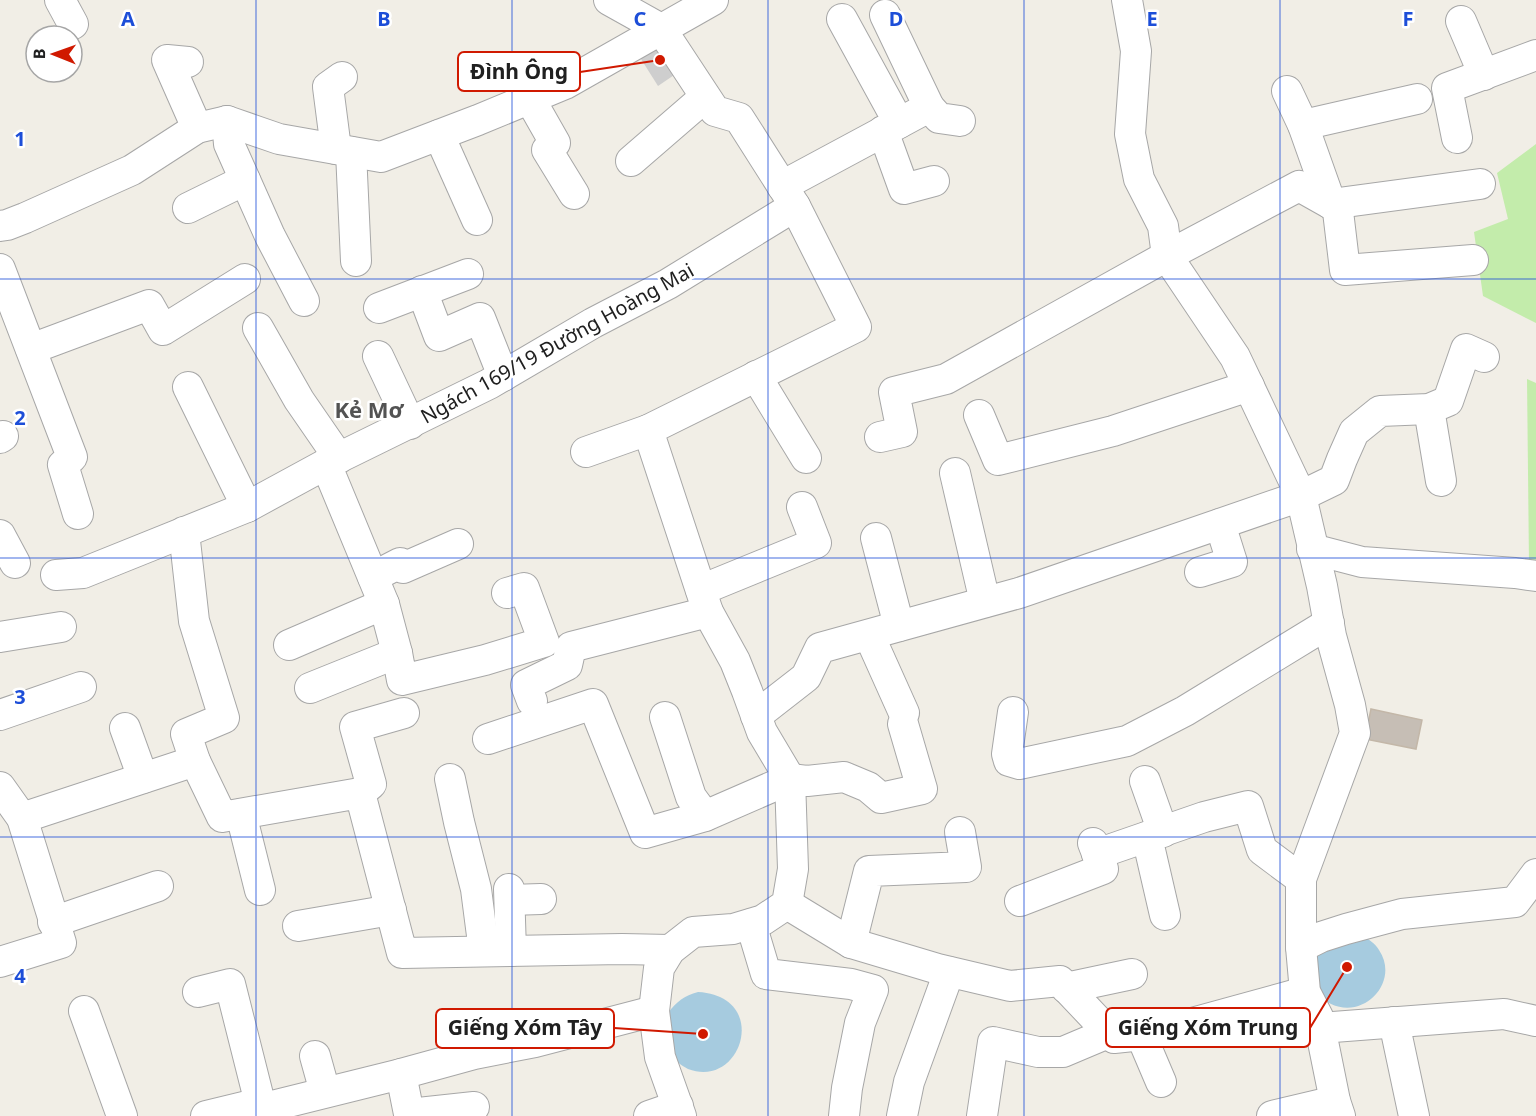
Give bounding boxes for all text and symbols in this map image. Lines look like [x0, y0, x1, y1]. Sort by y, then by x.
text: A [121, 5, 135, 32]
text: B [377, 5, 391, 32]
text: C [634, 5, 647, 32]
text: D [889, 5, 903, 32]
text: E [1146, 5, 1158, 32]
text: F [1403, 5, 1413, 32]
north arrow [24, 24, 84, 84]
text: B [28, 48, 50, 59]
callout: Đình Ông [458, 52, 580, 91]
text: Đình Ông [470, 57, 568, 85]
text: 1 [14, 125, 26, 152]
street label: Ngách 169/19 Đường Hoàng Mai [416, 256, 698, 430]
district label: Kẻ Mơ [334, 394, 405, 424]
text: 2 [14, 404, 26, 431]
text: 3 [14, 683, 26, 710]
text: 4 [14, 962, 26, 989]
callout: Giếng Xóm Trung [1106, 1008, 1310, 1047]
callout: Giếng Xóm Tây [436, 1009, 614, 1048]
text: Giếng Xóm Tây [448, 1013, 602, 1041]
text: Giếng Xóm Trung [1118, 1013, 1298, 1041]

